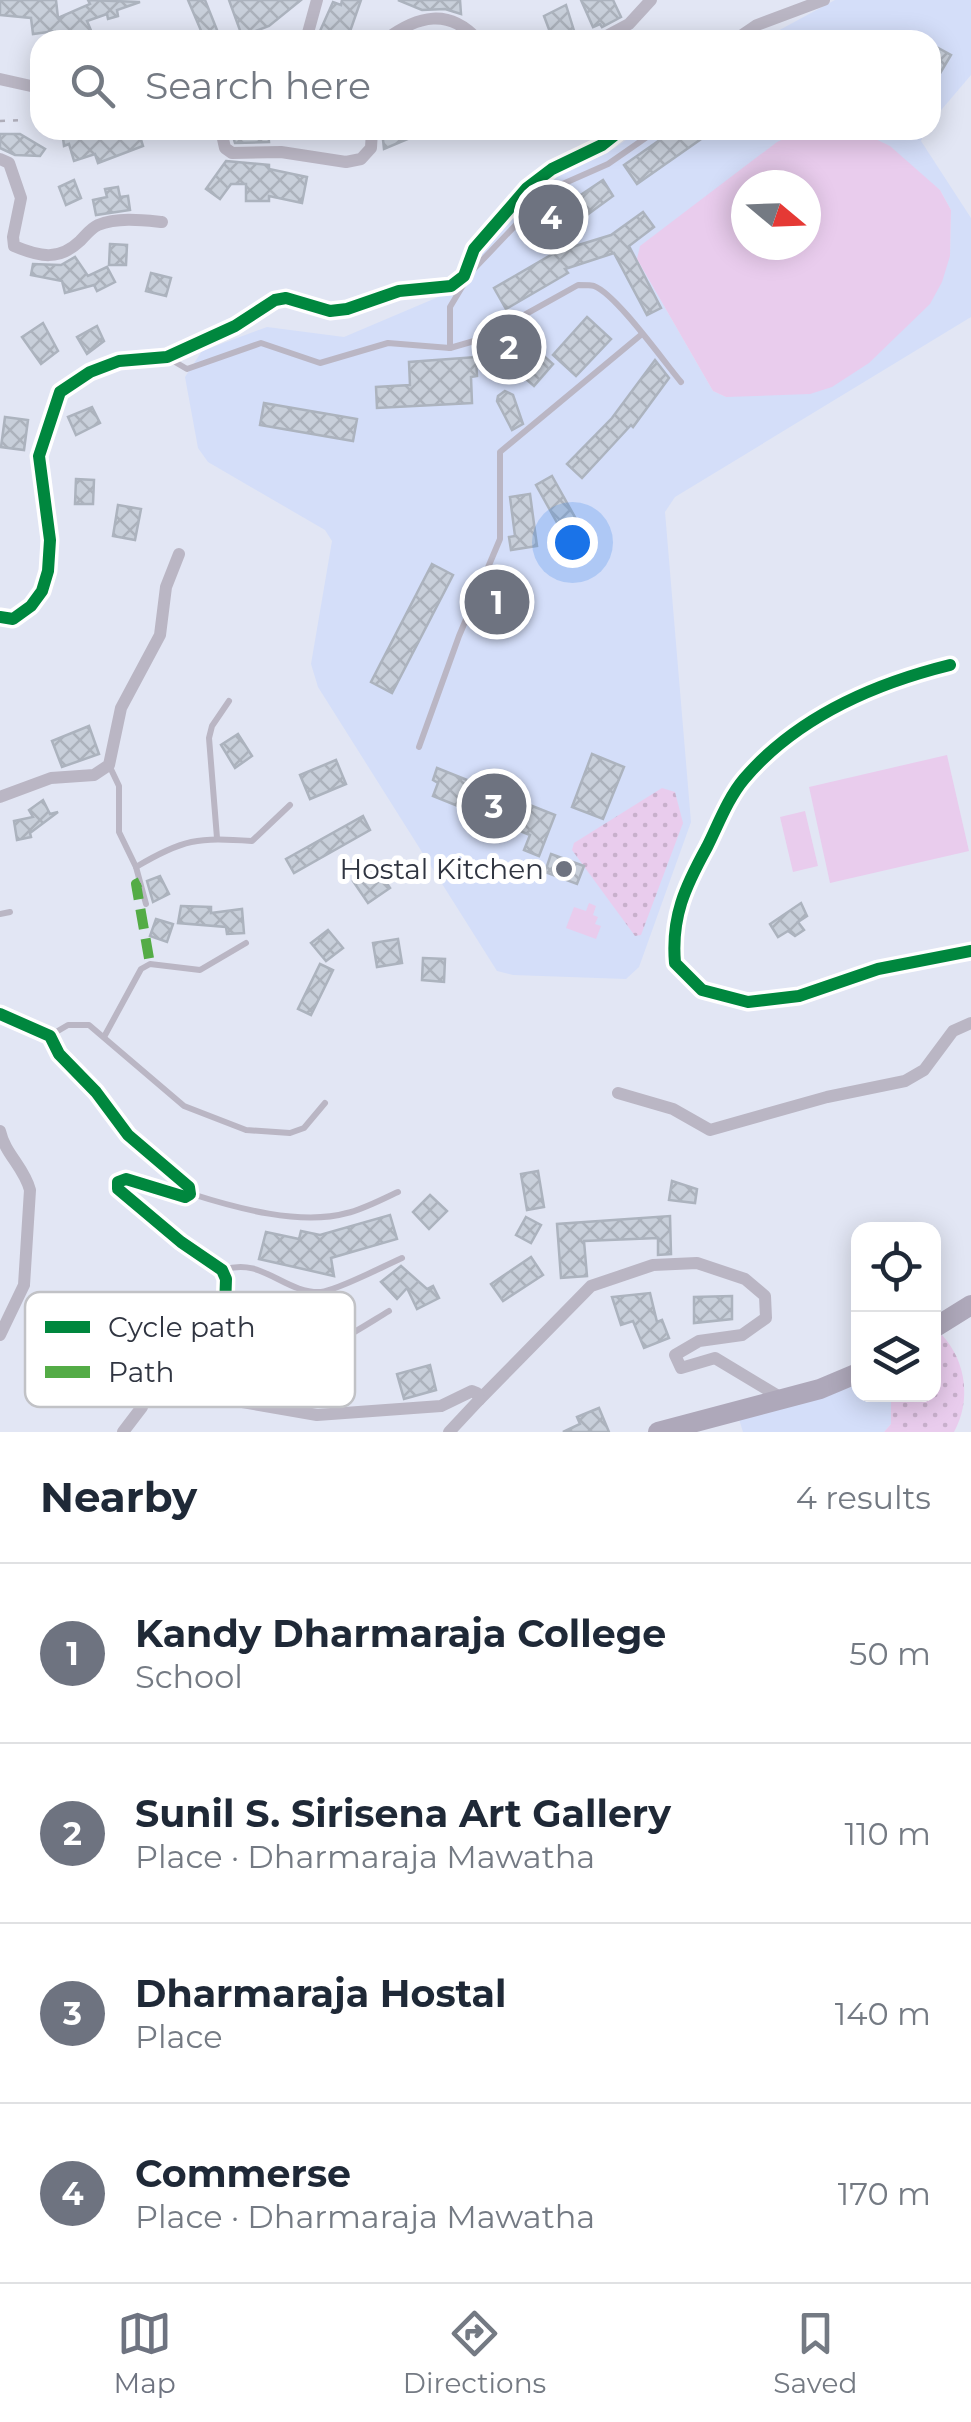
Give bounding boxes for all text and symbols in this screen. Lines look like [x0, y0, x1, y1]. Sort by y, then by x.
search box [30, 30, 941, 140]
icon: search [65, 58, 120, 113]
text: Search here [145, 62, 371, 109]
north arrow [731, 170, 821, 260]
pin: 4 [518, 180, 584, 254]
pin: 2 [476, 310, 542, 384]
your location [547, 517, 598, 568]
pin: 1 [464, 564, 530, 640]
pin: 3 [462, 768, 526, 844]
place label: Hostal Kitchen [339, 852, 544, 886]
marker: Hostal Kitchen [553, 858, 575, 880]
map controls [851, 1222, 941, 1402]
button: locate [851, 1222, 941, 1312]
legend [25, 1292, 355, 1407]
text: Cycle path [108, 1310, 256, 1344]
button: layers [851, 1312, 941, 1402]
text: Path [108, 1355, 175, 1389]
text: Nearby [40, 1471, 197, 1523]
text: 4 results [796, 1478, 931, 1517]
text: Kandy Dharmaraja College [135, 1610, 666, 1657]
text: 1 [66, 1634, 79, 1673]
text: 50 m [849, 1634, 931, 1673]
text: School [135, 1657, 243, 1696]
text: Sunil S. Sirisena Art Gallery [135, 1790, 671, 1837]
text: 2 [63, 1814, 82, 1853]
text: 110 m [844, 1814, 931, 1853]
text: Place · Dharmaraja Mawatha [135, 1837, 595, 1876]
text: Dharmaraja Hostal [135, 1970, 506, 2017]
text: 3 [63, 1994, 82, 2033]
text: 140 m [835, 1994, 931, 2033]
text: Place [135, 2017, 223, 2056]
text: Commerse [135, 2150, 351, 2197]
text: 4 [61, 2174, 84, 2213]
text: 170 m [838, 2174, 931, 2213]
text: Place · Dharmaraja Mawatha [135, 2197, 595, 2236]
tab: Map [114, 2306, 176, 2400]
tab: Directions [403, 2306, 546, 2400]
tab: Saved [773, 2306, 857, 2400]

